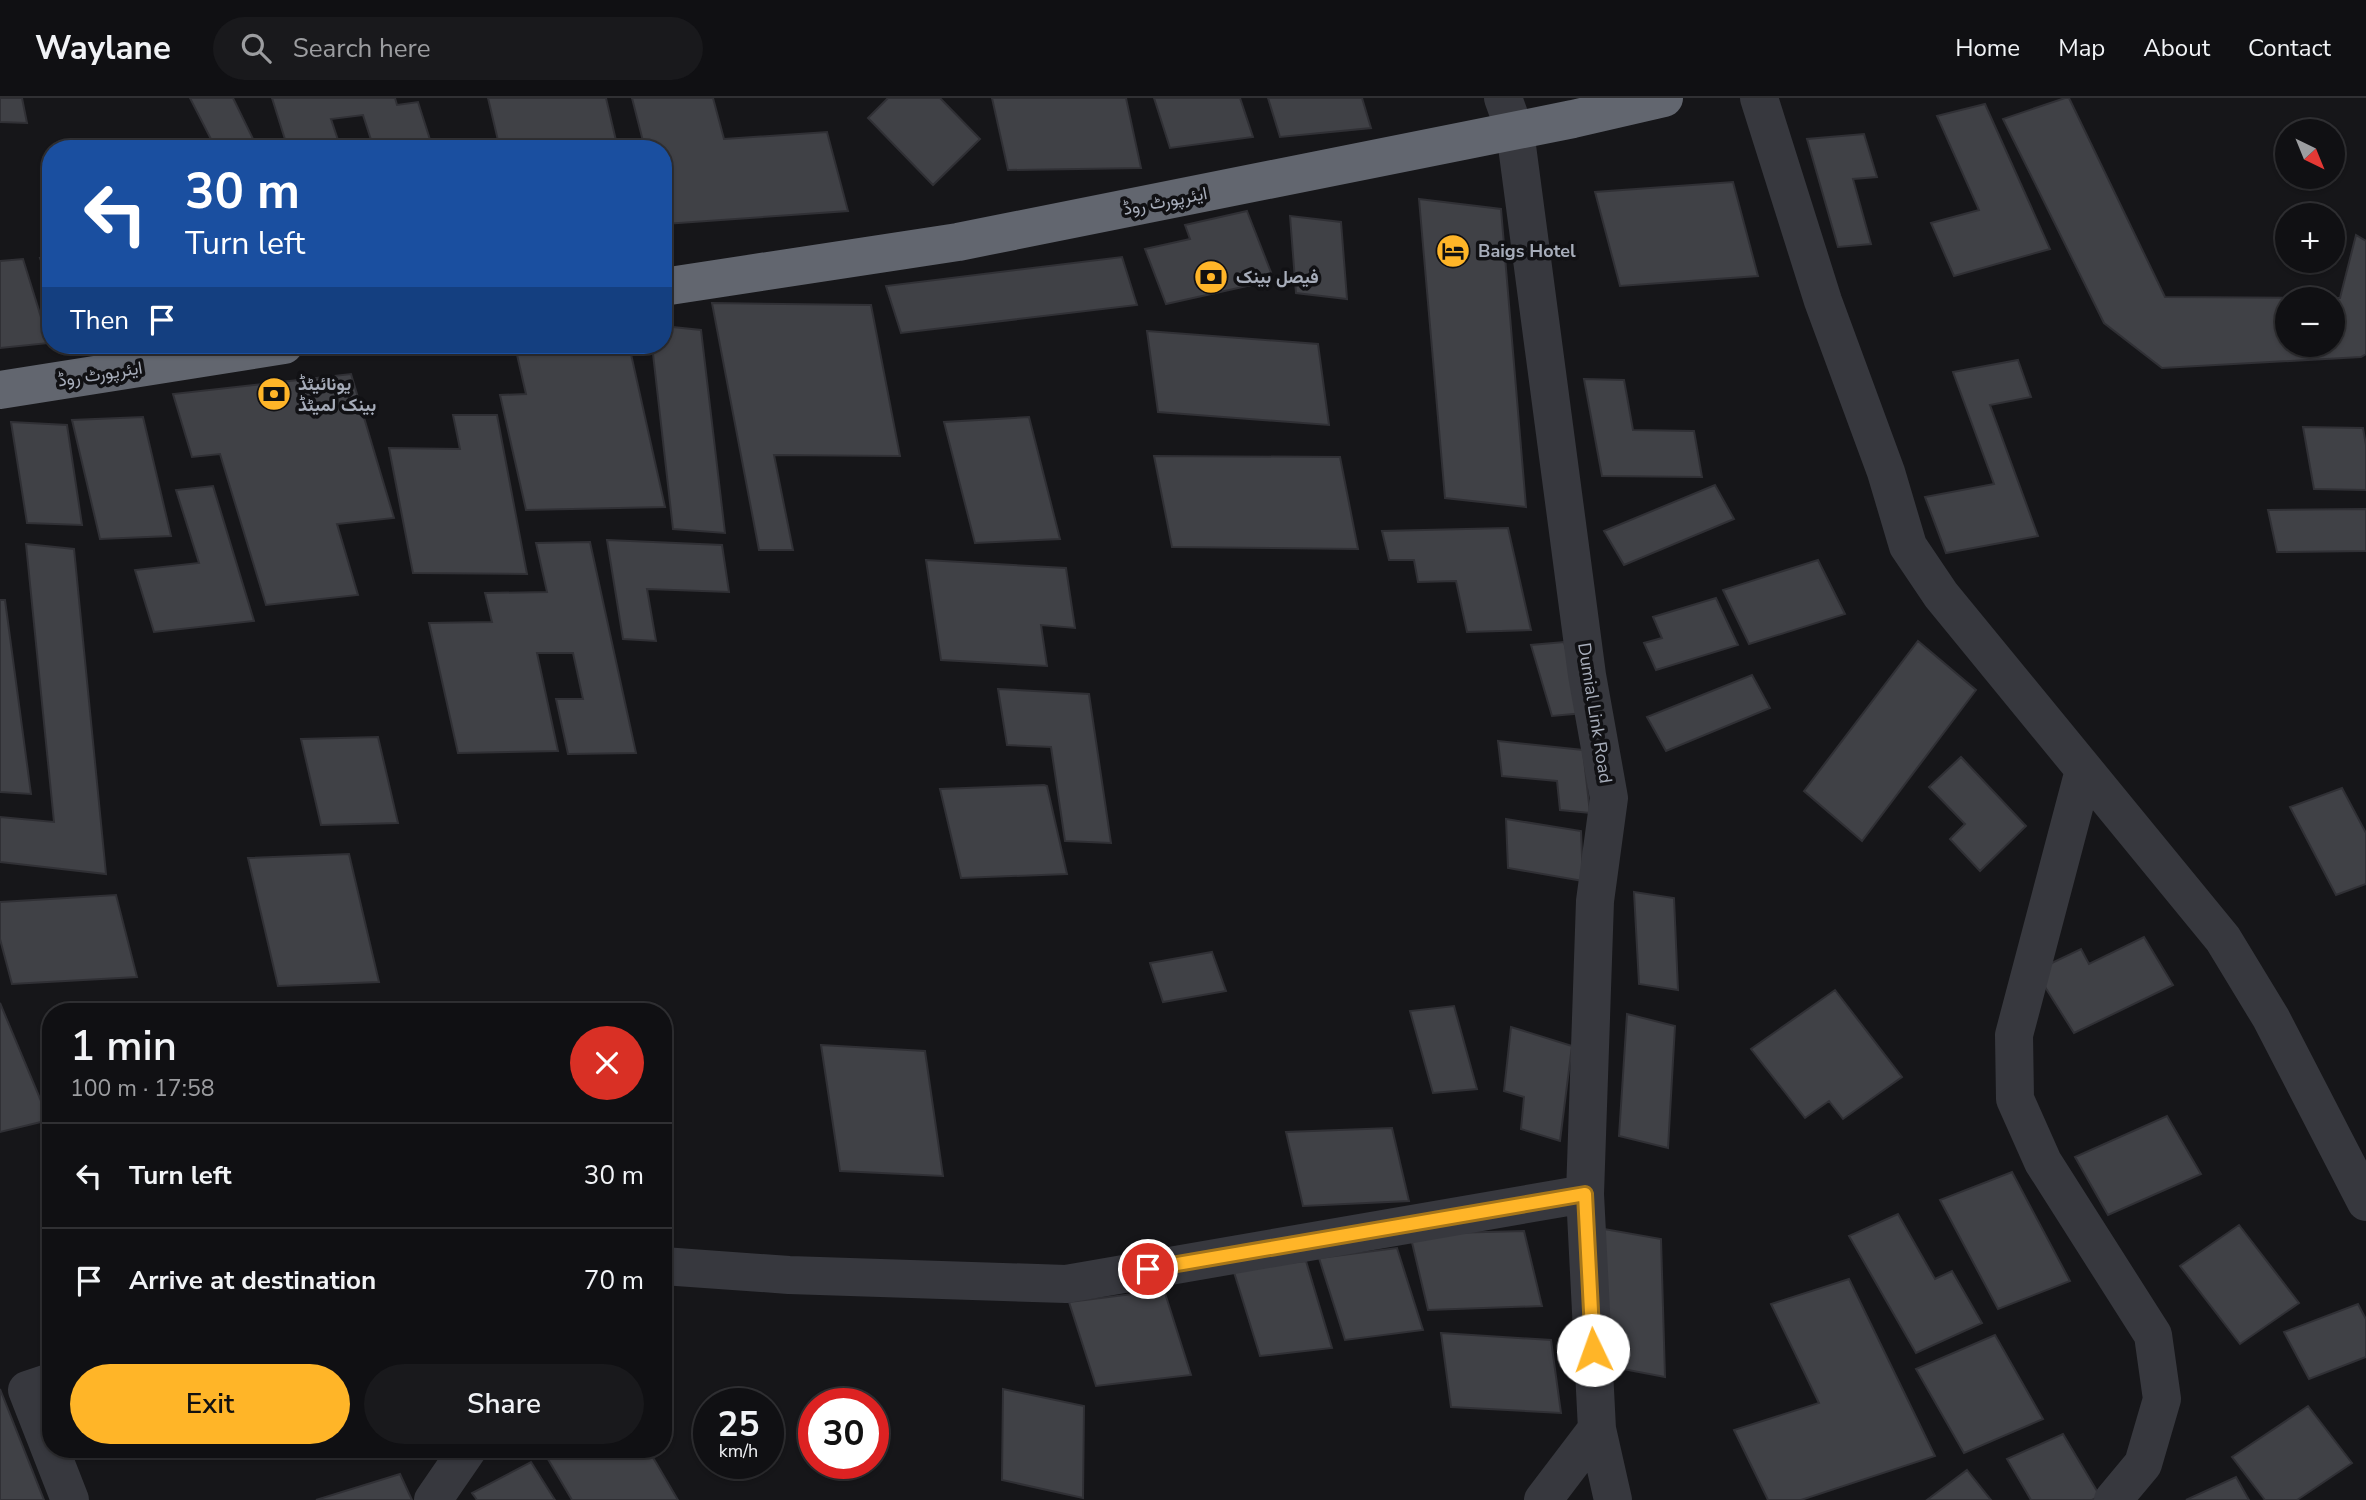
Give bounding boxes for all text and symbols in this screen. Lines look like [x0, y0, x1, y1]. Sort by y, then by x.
search box [213, 17, 703, 80]
text: Waylane [35, 26, 171, 71]
icon: search [237, 29, 275, 67]
text: Search here [293, 31, 431, 66]
text: Home [1955, 32, 2020, 64]
text: Map [2058, 32, 2105, 64]
text: About [2143, 32, 2210, 64]
text: Contact [2248, 32, 2331, 64]
north arrow [2275, 119, 2345, 189]
map controls [2275, 119, 2345, 357]
text: 30 m [185, 158, 300, 225]
icon: left [70, 168, 161, 259]
street label: ایئرپورٹ روڈ [1121, 181, 1209, 221]
button: + [2275, 203, 2345, 273]
text: Turn left [185, 222, 305, 265]
hotel icon: Baigs Hotel [1434, 232, 1472, 270]
place label: Baigs Hotel [1478, 239, 1576, 263]
bank icon: فیصل بینک [1192, 258, 1230, 296]
place label: فیصل بینک [1236, 265, 1319, 289]
button: − [2275, 287, 2345, 357]
icon: arrive [143, 301, 181, 339]
text: Then [70, 303, 129, 338]
street label: ایئرپورٹ روڈ [56, 355, 144, 393]
place label: یونائیٹڈ بینک لمیٹڈ [298, 372, 376, 417]
bank icon: یونائیٹڈ بینک لمیٹڈ [255, 375, 293, 413]
street label: Dumial Link Road [1572, 641, 1618, 785]
text: 1 min [70, 1018, 177, 1075]
button: close [570, 1026, 644, 1100]
text: 100 m · 17:58 [70, 1073, 215, 1104]
icon: left [70, 1157, 108, 1195]
text: Turn left [129, 1158, 232, 1193]
text: 30 m [584, 1158, 644, 1193]
pin [1118, 1239, 1178, 1299]
icon: arrive [1129, 1250, 1167, 1288]
icon: arrive [70, 1262, 108, 1300]
text: Arrive at destination [129, 1263, 376, 1298]
text: 70 m [584, 1263, 644, 1298]
position arrow [1556, 1313, 1630, 1387]
button: Exit [70, 1364, 350, 1444]
button: Share [364, 1364, 644, 1444]
speed limit sign: 30 [798, 1388, 889, 1479]
text: 25 [717, 1401, 760, 1448]
text: km/h [719, 1439, 758, 1463]

